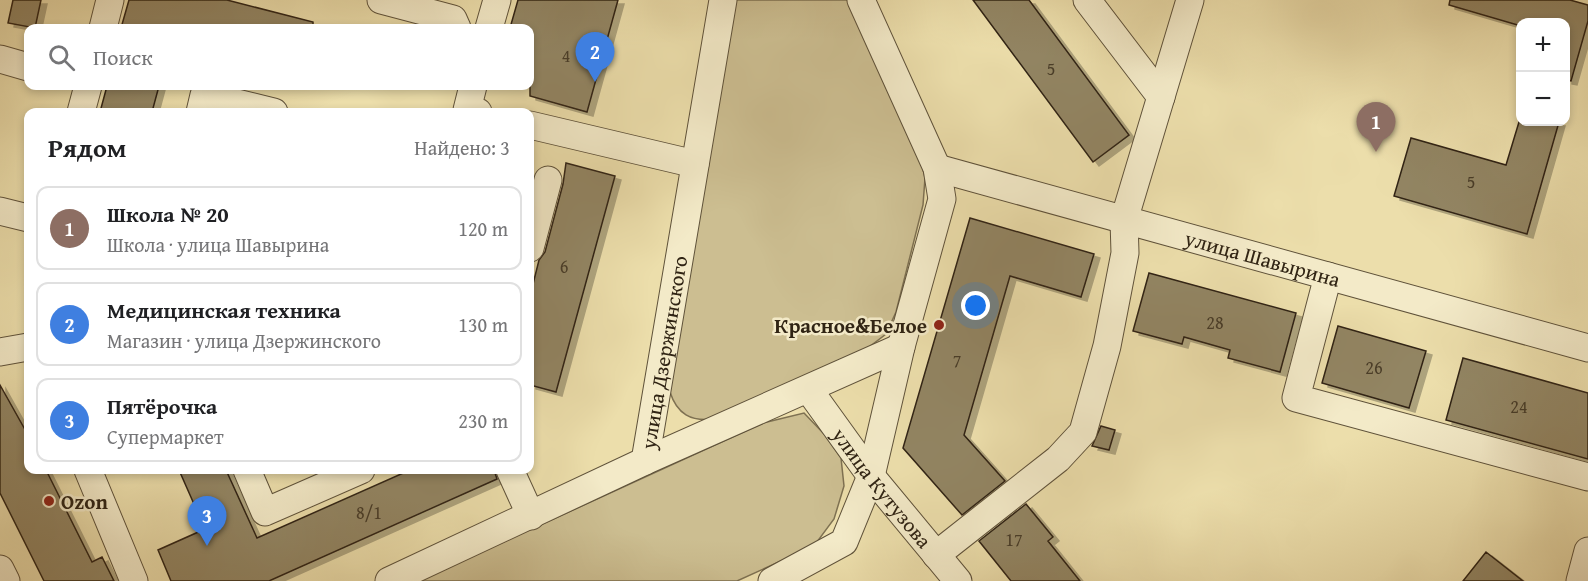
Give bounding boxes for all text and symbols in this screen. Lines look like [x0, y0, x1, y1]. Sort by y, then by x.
map controls [1516, 18, 1570, 126]
button: + [1516, 18, 1570, 72]
search box [24, 24, 534, 90]
pin: 2 [576, 32, 614, 82]
icon: search [45, 41, 78, 74]
text: Поиск [93, 41, 153, 73]
house number: 4 [562, 42, 570, 69]
house number: 5 [1047, 55, 1055, 82]
button: − [1516, 72, 1570, 126]
pin: 1 [1356, 102, 1396, 152]
text: Рядом [48, 128, 126, 167]
text: Найдено: 3 [414, 133, 510, 162]
house number: 5 [1467, 168, 1475, 195]
text: Школа № 20 [107, 198, 229, 230]
text: 1 [64, 214, 75, 243]
text: 120 m [458, 214, 508, 243]
street label: улица Шавырина [1181, 222, 1344, 294]
text: Школа · улица Шавырина [107, 230, 329, 259]
house number: 6 [560, 253, 568, 280]
street label: улица Дзержинского [632, 253, 695, 452]
your location [961, 291, 990, 320]
text: Медицинская техника [107, 294, 341, 326]
house number: 28 [1206, 309, 1224, 336]
text: 2 [64, 310, 75, 339]
text: 130 m [458, 310, 508, 339]
place label: Красное&Белое [774, 310, 927, 341]
marker: Красное&Белое [932, 318, 946, 332]
text: Магазин · улица Дзержинского [107, 326, 381, 355]
house number: 7 [953, 347, 961, 374]
house number: 26 [1365, 354, 1383, 381]
text: Пятёрочка [107, 390, 217, 422]
house number: 24 [1510, 393, 1528, 420]
text: 3 [64, 406, 75, 435]
text: 230 m [458, 406, 508, 435]
street label: улица Кутузова [825, 420, 940, 554]
text: Супермаркет [107, 422, 224, 451]
place label: Ozon [61, 486, 108, 517]
marker: Ozon [42, 494, 56, 508]
pin: 3 [188, 496, 226, 546]
house number: 8/1 [356, 499, 382, 526]
house number: 17 [1005, 526, 1023, 553]

